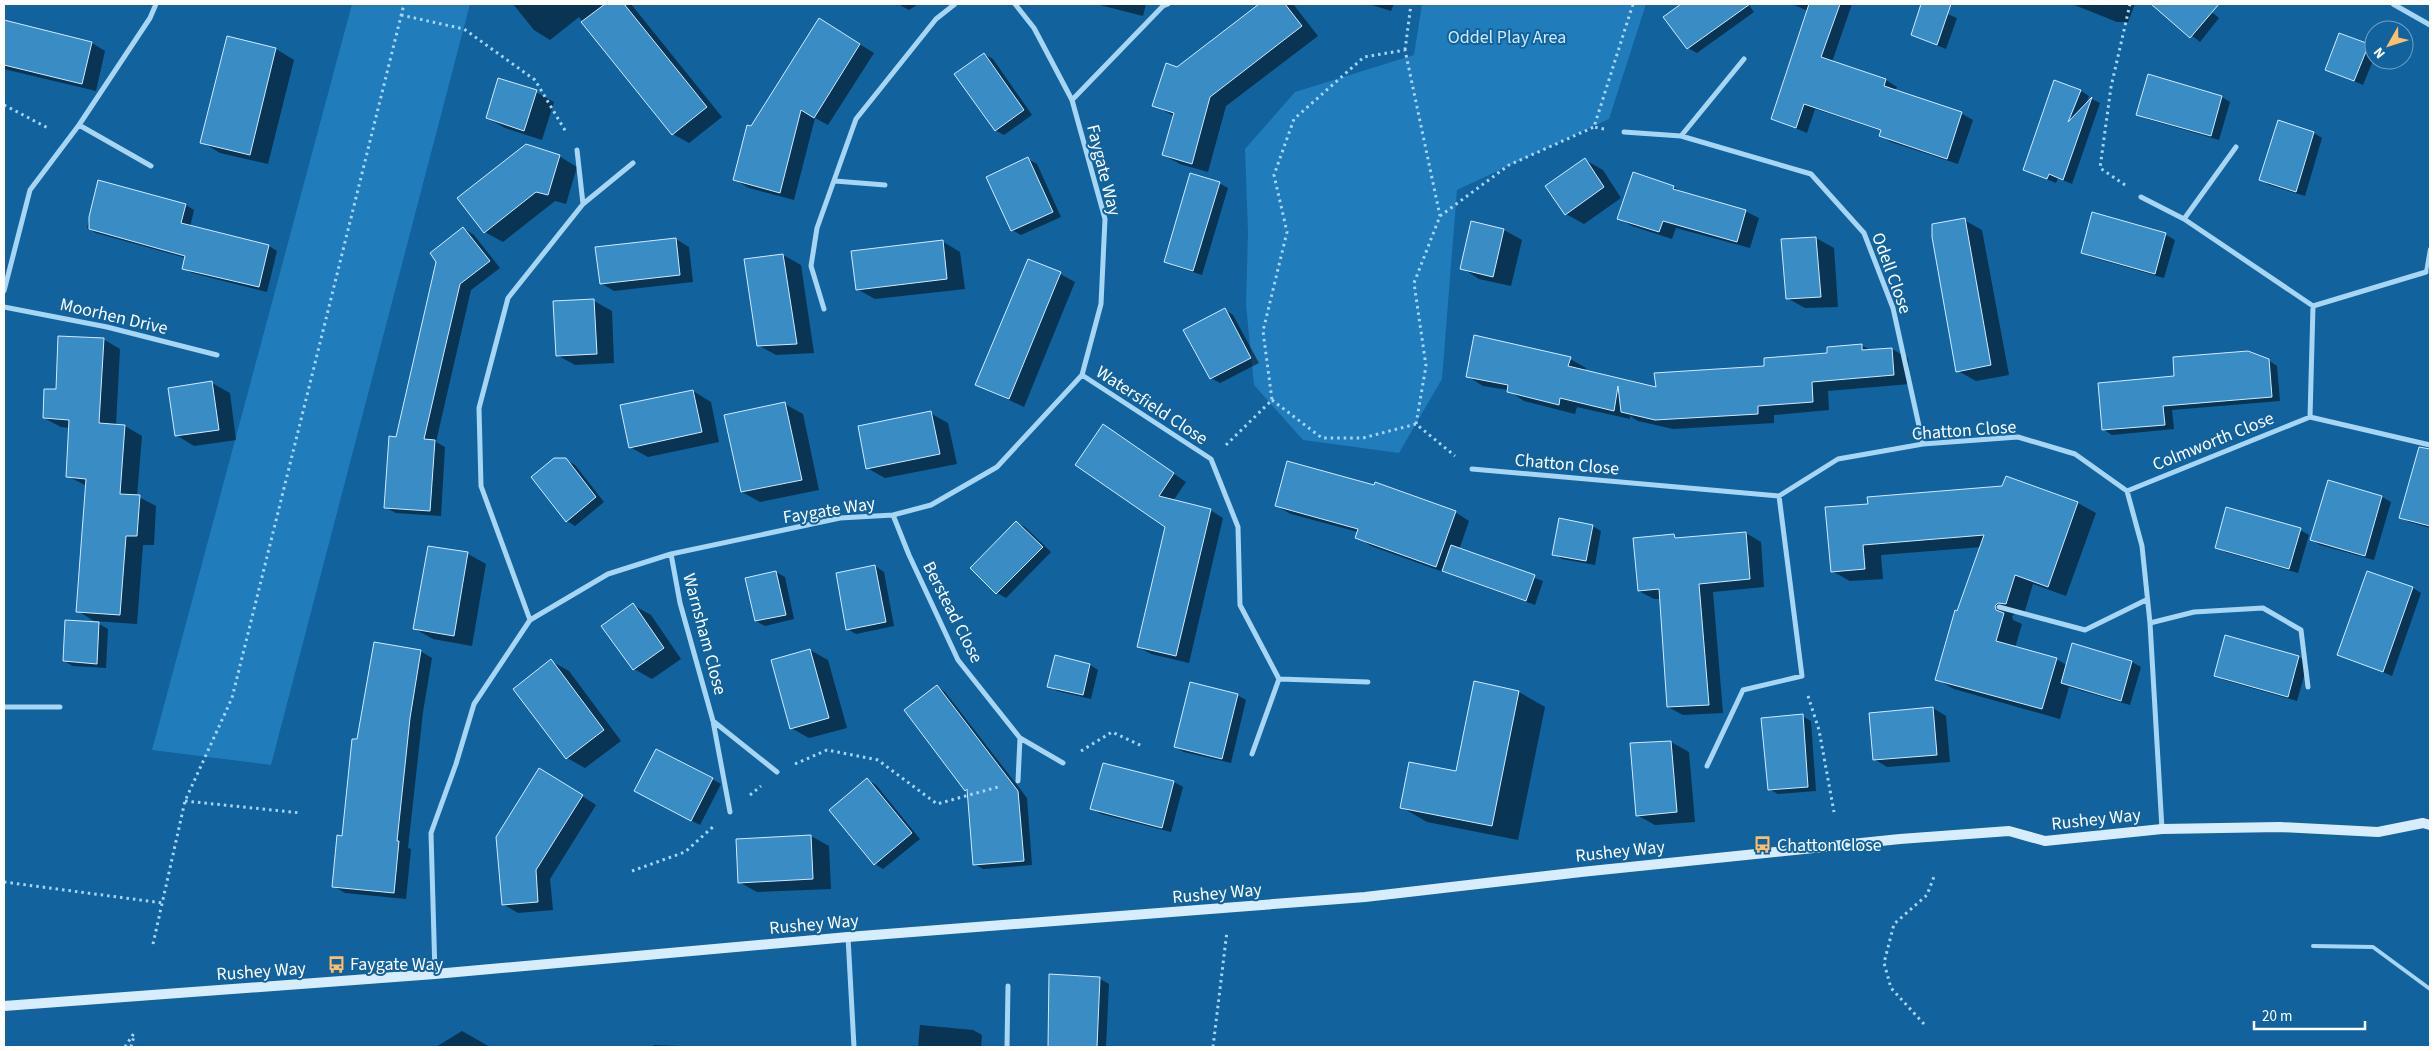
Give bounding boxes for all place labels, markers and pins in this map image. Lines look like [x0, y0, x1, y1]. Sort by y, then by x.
place label: Chatton Close [1777, 833, 1882, 858]
bus stop icon: Chatton Close [1753, 835, 1773, 855]
place label: Faygate Way [350, 952, 444, 977]
bus stop icon: Faygate Way [326, 954, 346, 974]

